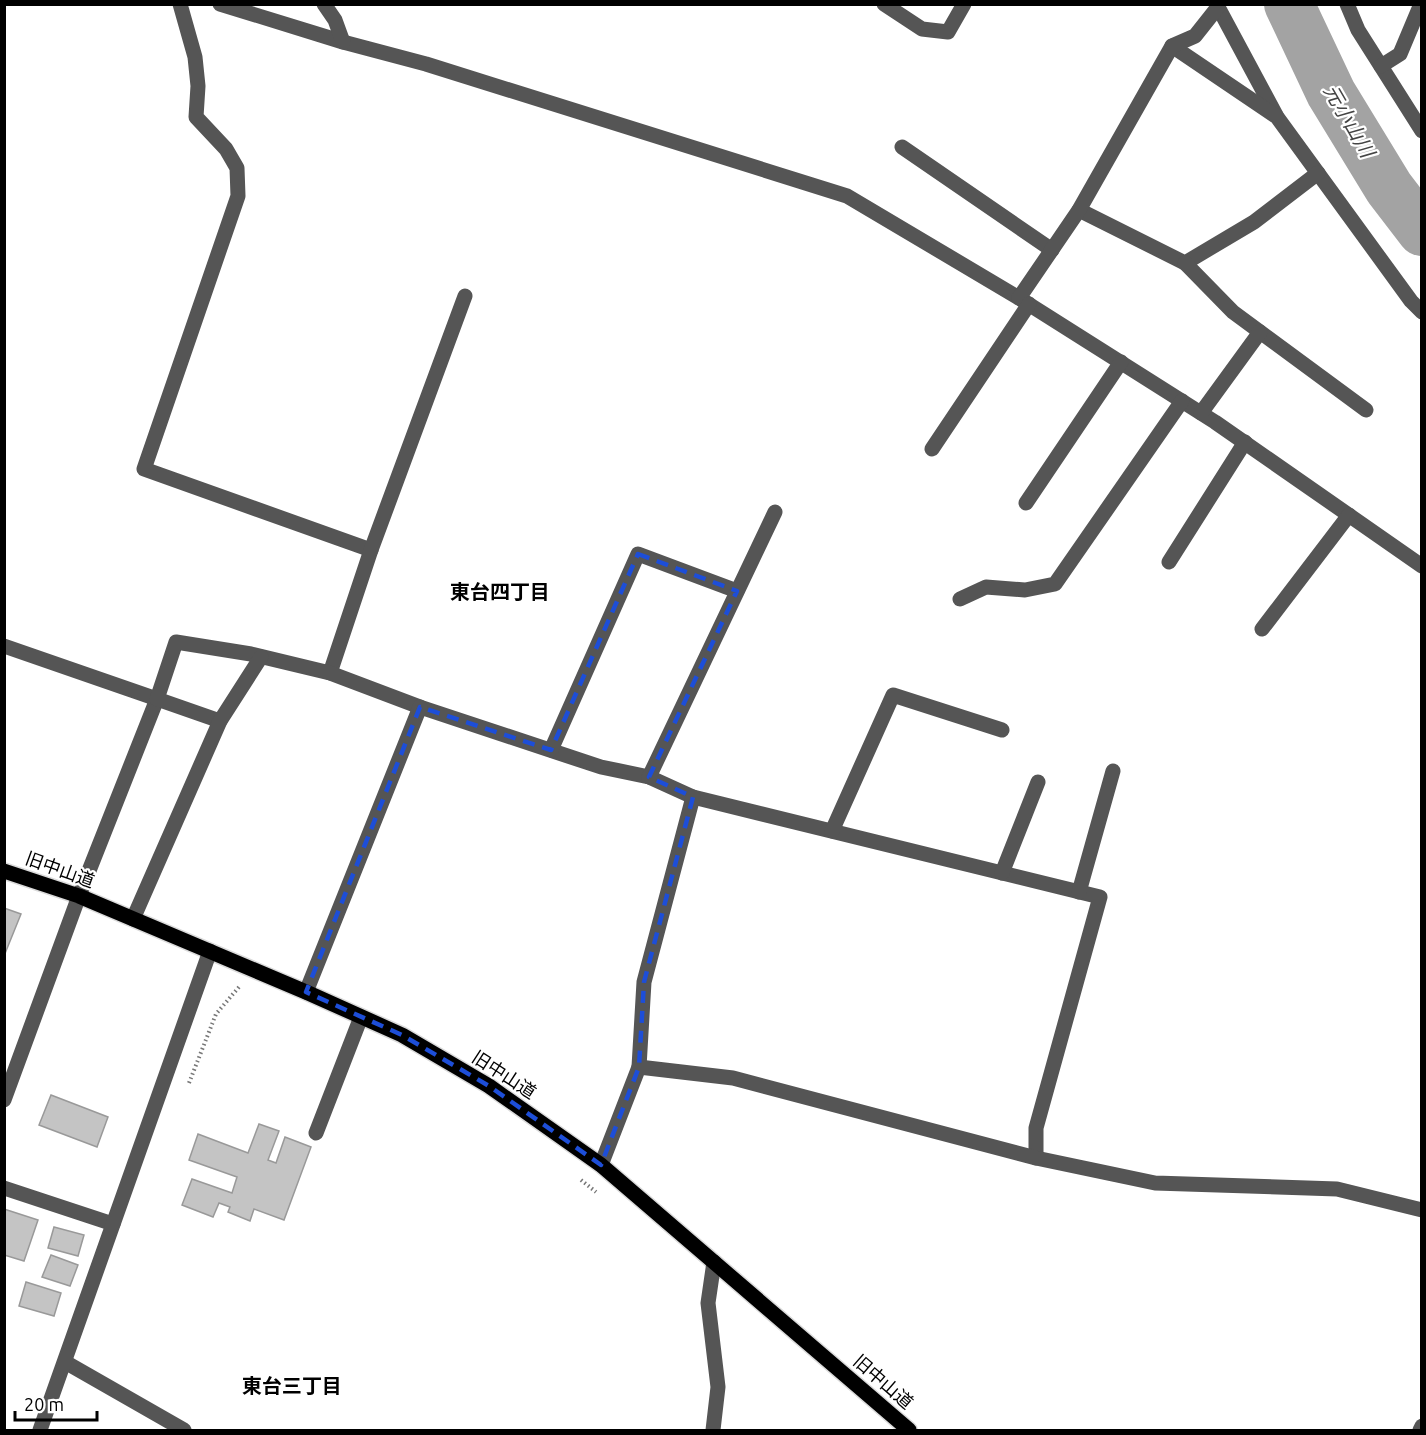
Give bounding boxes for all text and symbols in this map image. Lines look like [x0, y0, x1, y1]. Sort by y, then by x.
water label: 元小山川 [1319, 80, 1380, 163]
district label: 東台四丁目 [450, 580, 550, 603]
street label: 旧中山道 [23, 847, 98, 891]
street label: 旧中山道 [469, 1046, 540, 1102]
street label: 旧中山道 [850, 1350, 917, 1412]
district label: 東台三丁目 [242, 1374, 342, 1397]
scale bar [15, 1384, 98, 1422]
text: 20 m [24, 1394, 64, 1414]

